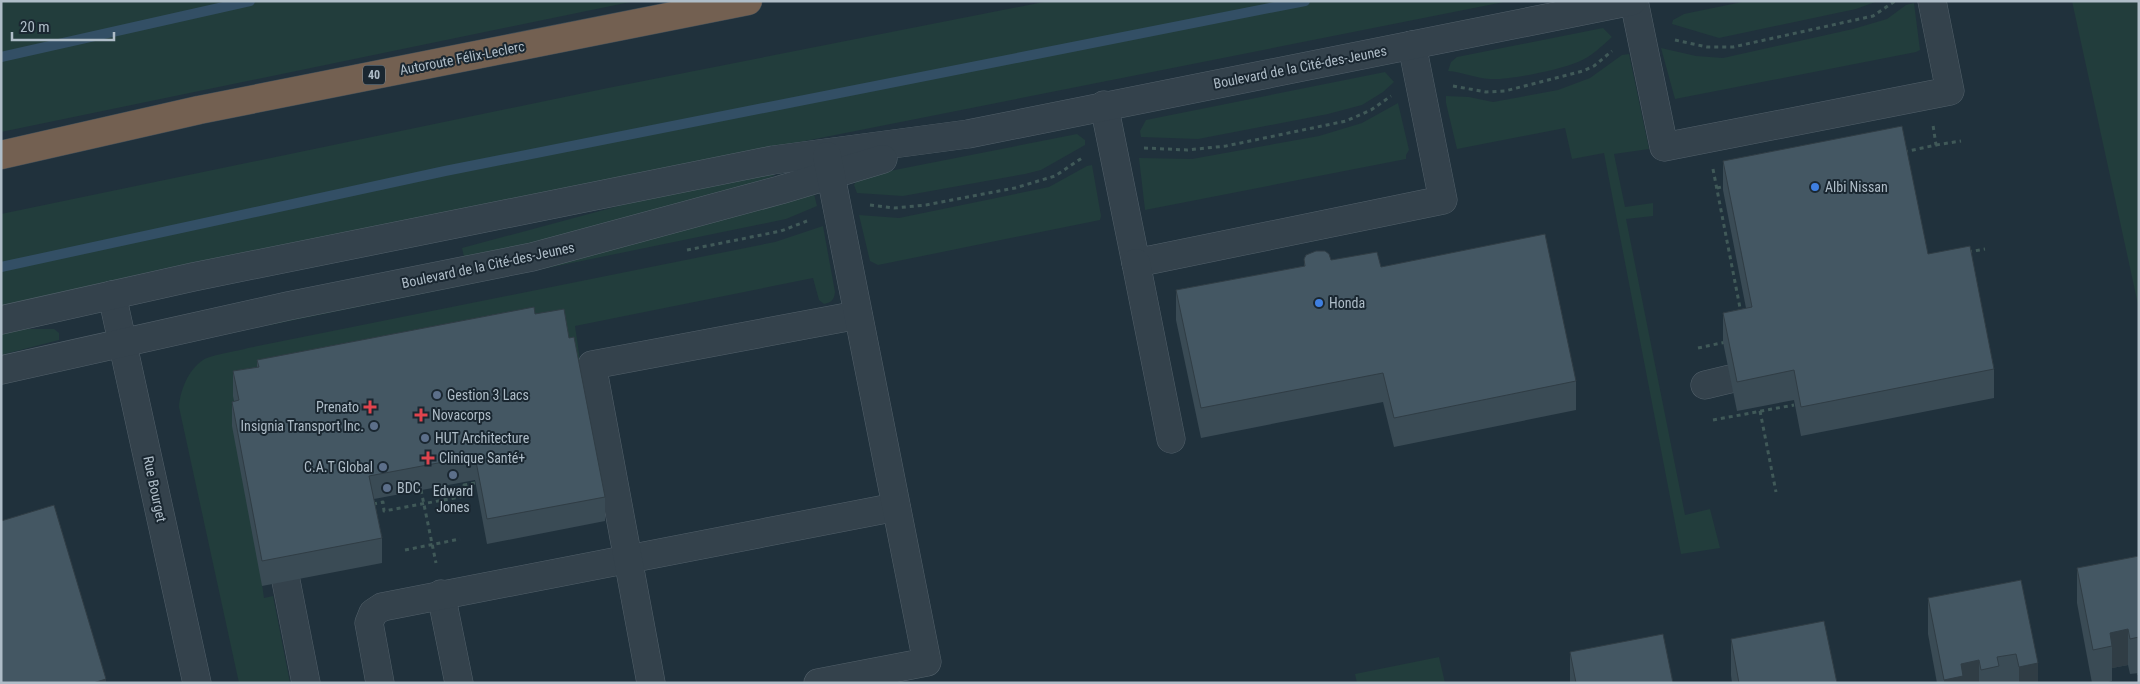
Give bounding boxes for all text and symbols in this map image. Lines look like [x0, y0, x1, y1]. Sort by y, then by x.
scale bar [12, 10, 115, 42]
text: 20 m [20, 18, 50, 36]
street label: Autoroute Félix-Leclerc [398, 38, 526, 78]
street label: Boulevard de la Cité-des-Jeunes [1212, 42, 1388, 92]
road number: 40 [363, 66, 385, 84]
place label: Albi Nissan [1825, 179, 1888, 195]
marker: Albi Nissan [1809, 181, 1821, 193]
street label: Boulevard de la Cité-des-Jeunes [400, 239, 576, 291]
place label: Honda [1329, 295, 1365, 311]
marker: Honda [1313, 297, 1325, 309]
place label: Gestion 3 Lacs [447, 387, 529, 403]
marker: Gestion 3 Lacs [431, 389, 443, 401]
place label: Prenato [316, 399, 359, 415]
marker: Prenato [363, 400, 377, 414]
place label: Novacorps [432, 407, 491, 423]
marker: Novacorps [414, 408, 428, 422]
place label: Insignia Transport Inc. [241, 418, 364, 434]
marker: Insignia Transport Inc. [368, 420, 380, 432]
place label: HUT Architecture [435, 430, 530, 446]
marker: HUT Architecture [419, 432, 431, 444]
place label: Clinique Santé+ [439, 450, 525, 466]
marker: Clinique Santé+ [421, 451, 435, 465]
street label: Rue Bourget [140, 454, 170, 524]
place label: C.A.T Global [304, 459, 373, 475]
marker: C.A.T Global [377, 461, 389, 473]
marker: Edward Jones [447, 469, 459, 481]
place label: BDC [397, 480, 421, 496]
marker: BDC [381, 482, 393, 494]
place label: Edward Jones [433, 483, 473, 515]

